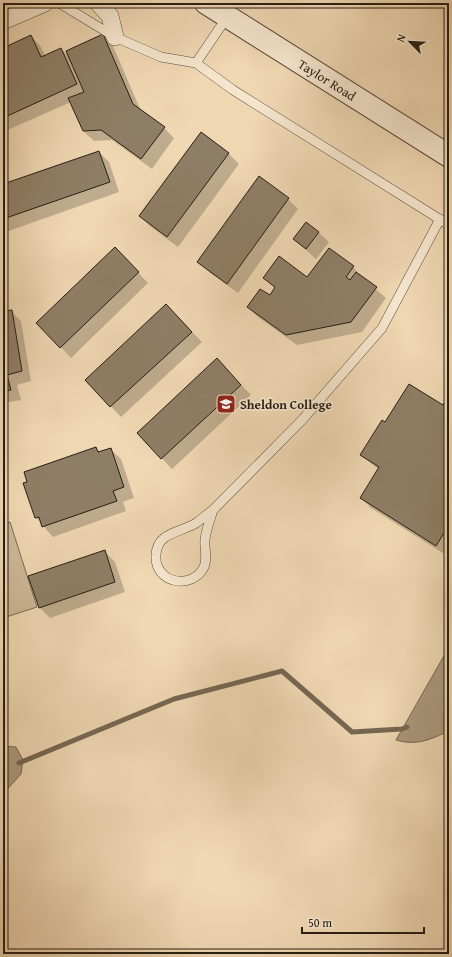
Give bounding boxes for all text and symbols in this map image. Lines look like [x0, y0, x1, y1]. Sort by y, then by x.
north arrow [390, 22, 430, 62]
text: N [392, 31, 410, 45]
street label: Taylor Road [294, 55, 360, 105]
school or university icon: Sheldon College [215, 393, 237, 415]
place label: Sheldon College [240, 395, 332, 414]
scale bar [302, 909, 424, 935]
text: 50 m [308, 914, 332, 931]

